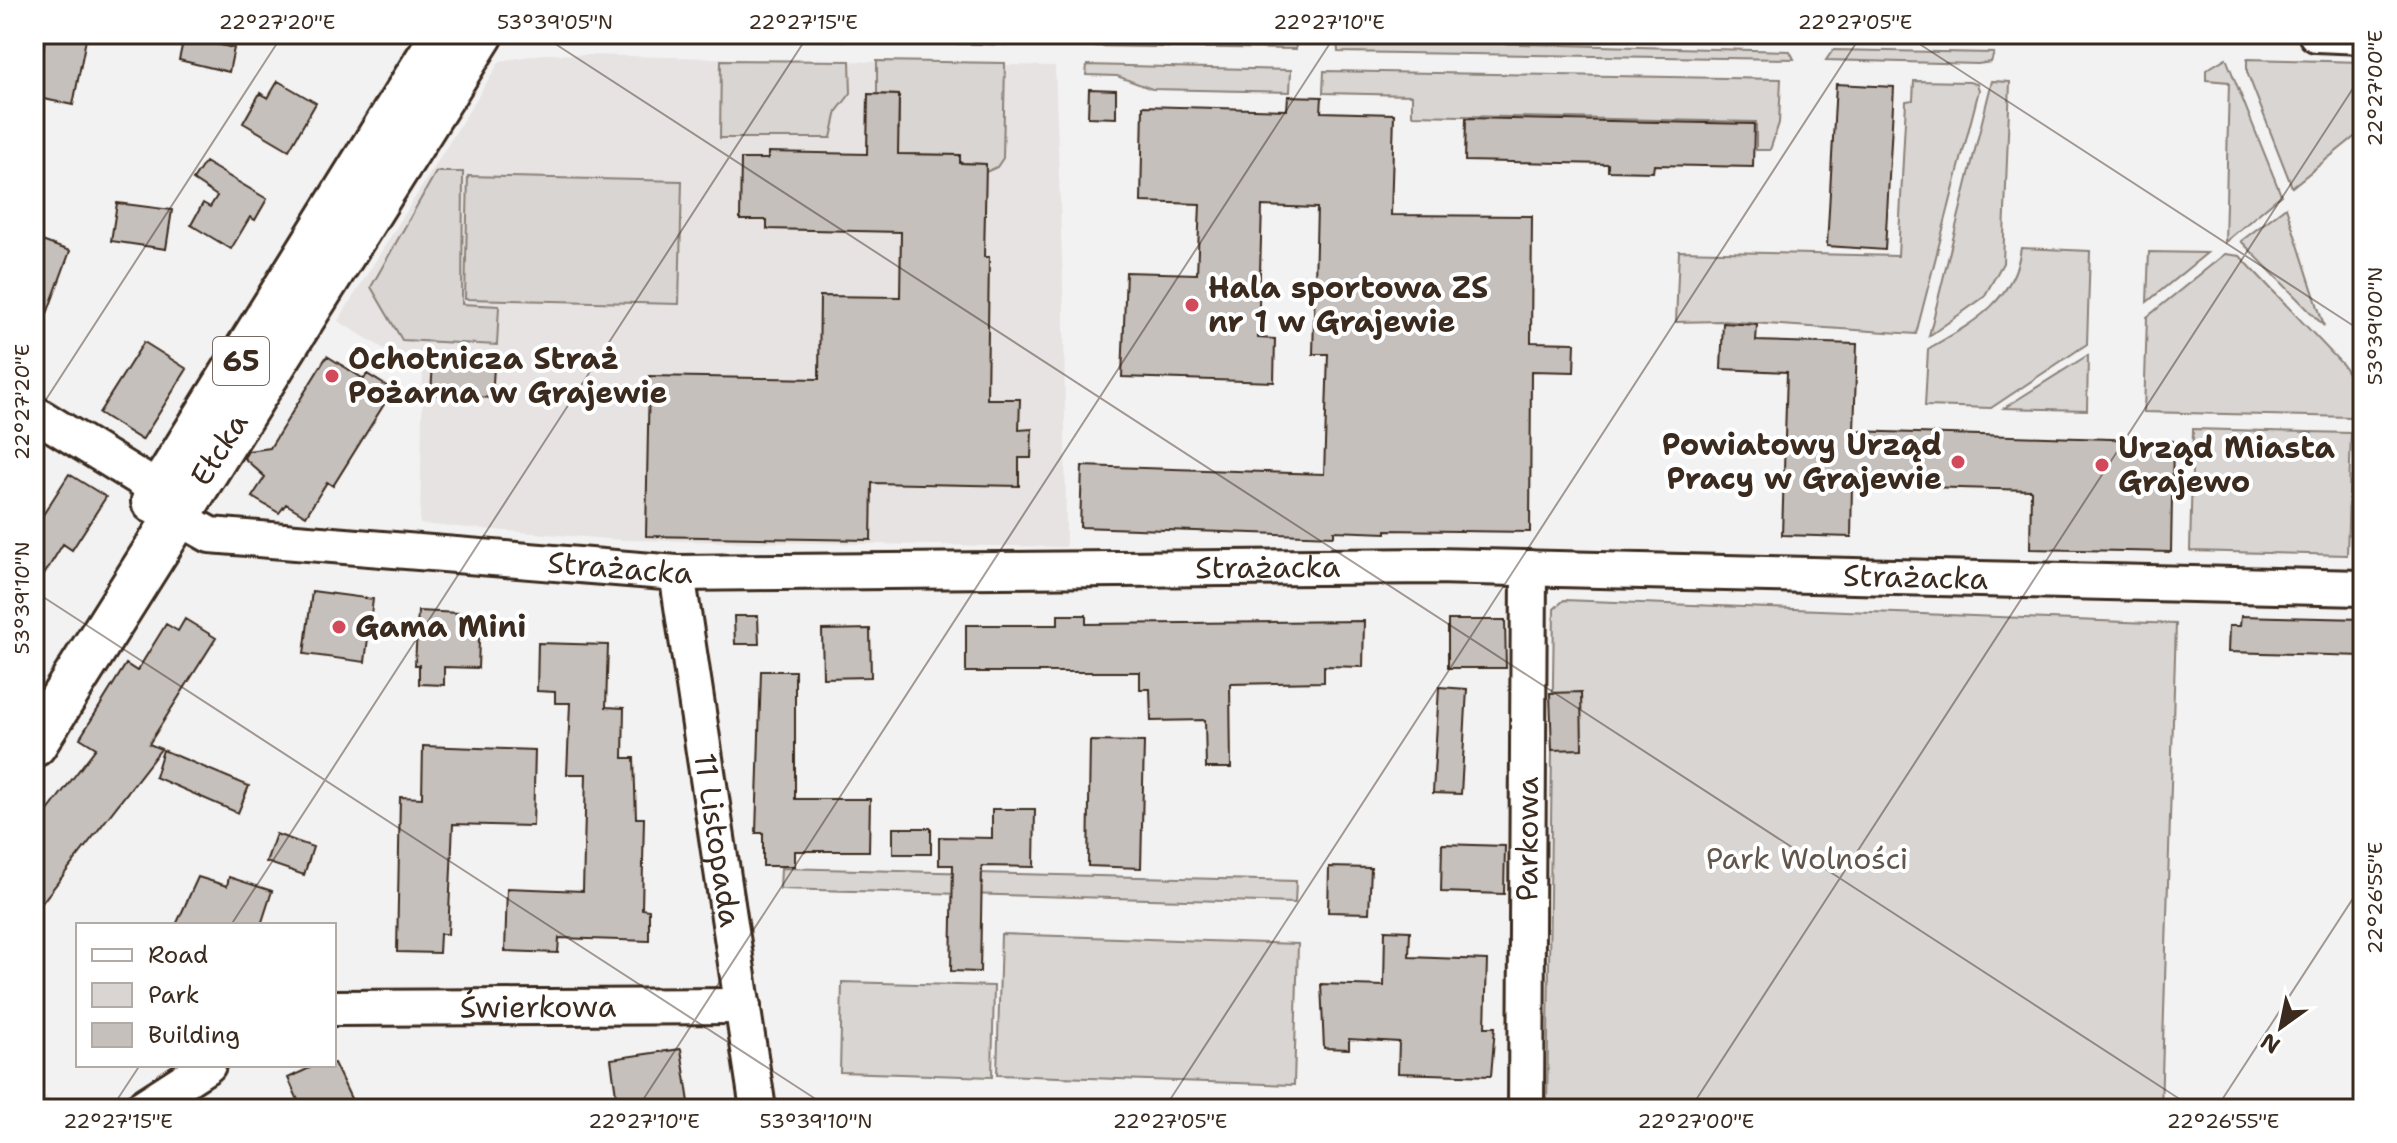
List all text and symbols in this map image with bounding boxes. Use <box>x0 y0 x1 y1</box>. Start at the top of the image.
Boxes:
text: 22°27'20"E <box>219 9 335 35</box>
text: 53°39'05"N <box>497 9 613 35</box>
text: 22°27'15"E <box>748 9 858 35</box>
text: 22°27'10"E <box>1273 9 1385 35</box>
text: 22°27'05"E <box>1798 9 1912 35</box>
text: 22°27'00"E <box>2362 30 2388 146</box>
place label: Hala sportowa ZS nr 1 w Grajewie <box>1208 267 1488 342</box>
text: 53°39'00"N <box>2362 267 2388 385</box>
marker: Hala sportowa ZS nr 1 w Grajewie <box>1183 296 1201 314</box>
road number: 65 <box>213 337 269 385</box>
place label: Ochotnicza Straż Pożarna w Grajewie <box>348 338 668 413</box>
text: 22°27'20"E <box>9 344 35 460</box>
marker: Ochotnicza Straż Pożarna w Grajewie <box>323 367 341 385</box>
street label: Ełcka <box>181 405 258 494</box>
place label: Powiatowy Urząd Pracy w Grajewie <box>1662 424 1942 499</box>
place label: Urząd Miasta Grajewo <box>2118 427 2336 502</box>
marker: Powiatowy Urząd Pracy w Grajewie <box>1949 453 1967 471</box>
marker: Urząd Miasta Grajewo <box>2093 456 2111 474</box>
text: 53°39'10"N <box>9 542 35 654</box>
street label: Strażacka <box>546 542 693 593</box>
street label: Strażacka <box>1195 546 1341 588</box>
street label: Strażacka <box>1842 555 1989 599</box>
place label: Gama Mini <box>355 606 526 647</box>
marker: Gama Mini <box>330 618 348 636</box>
street label: 11 Listopada <box>684 750 751 930</box>
street label: Parkowa <box>1506 776 1548 902</box>
park label: Park Wolności <box>1706 838 1908 879</box>
text: 22°26'55"E <box>2362 842 2388 954</box>
legend <box>76 923 336 1067</box>
text: Road <box>148 939 208 971</box>
text: Park <box>148 979 200 1011</box>
street label: Świerkowa <box>460 986 617 1027</box>
north arrow <box>2241 987 2321 1067</box>
text: Building <box>148 1019 240 1051</box>
text: N <box>2255 1026 2286 1060</box>
text: 22°27'15"E <box>63 1108 173 1134</box>
text: 22°27'10"E <box>588 1108 700 1134</box>
text: 53°39'10"N <box>760 1108 872 1134</box>
text: 22°27'05"E <box>1113 1108 1227 1134</box>
text: 22°27'00"E <box>1638 1108 1754 1134</box>
text: 22°26'55"E <box>2167 1108 2279 1134</box>

